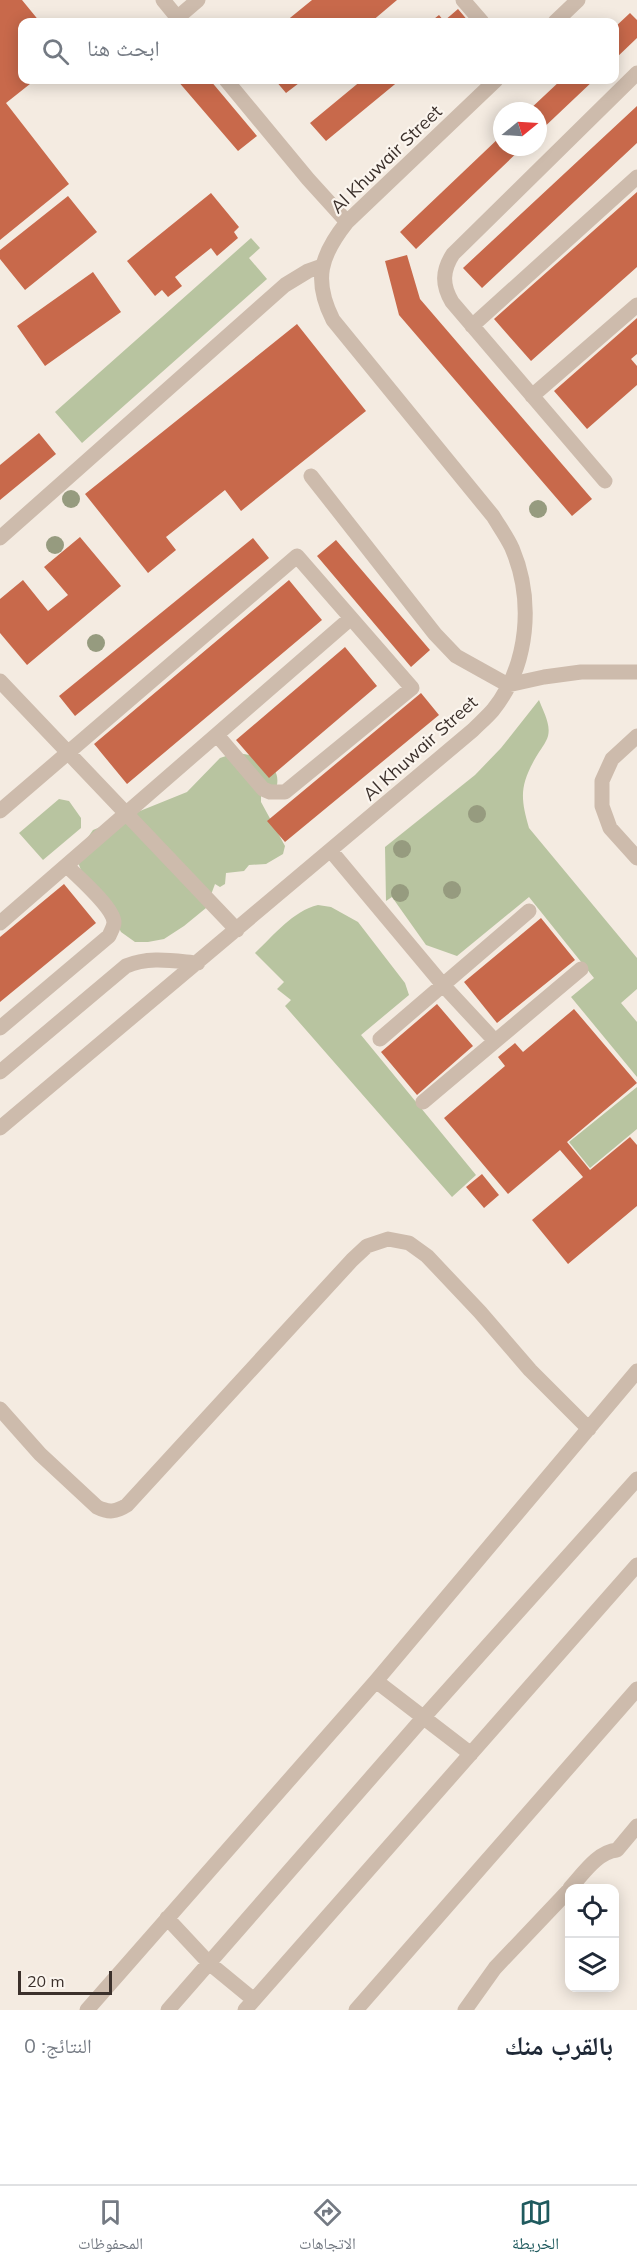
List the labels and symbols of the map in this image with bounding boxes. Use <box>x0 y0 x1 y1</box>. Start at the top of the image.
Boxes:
street label: Al Khuwair Street <box>325 100 447 218</box>
north arrow <box>493 102 547 156</box>
street label: Al Khuwair Street <box>358 691 482 805</box>
scale bar <box>18 1968 112 1996</box>

